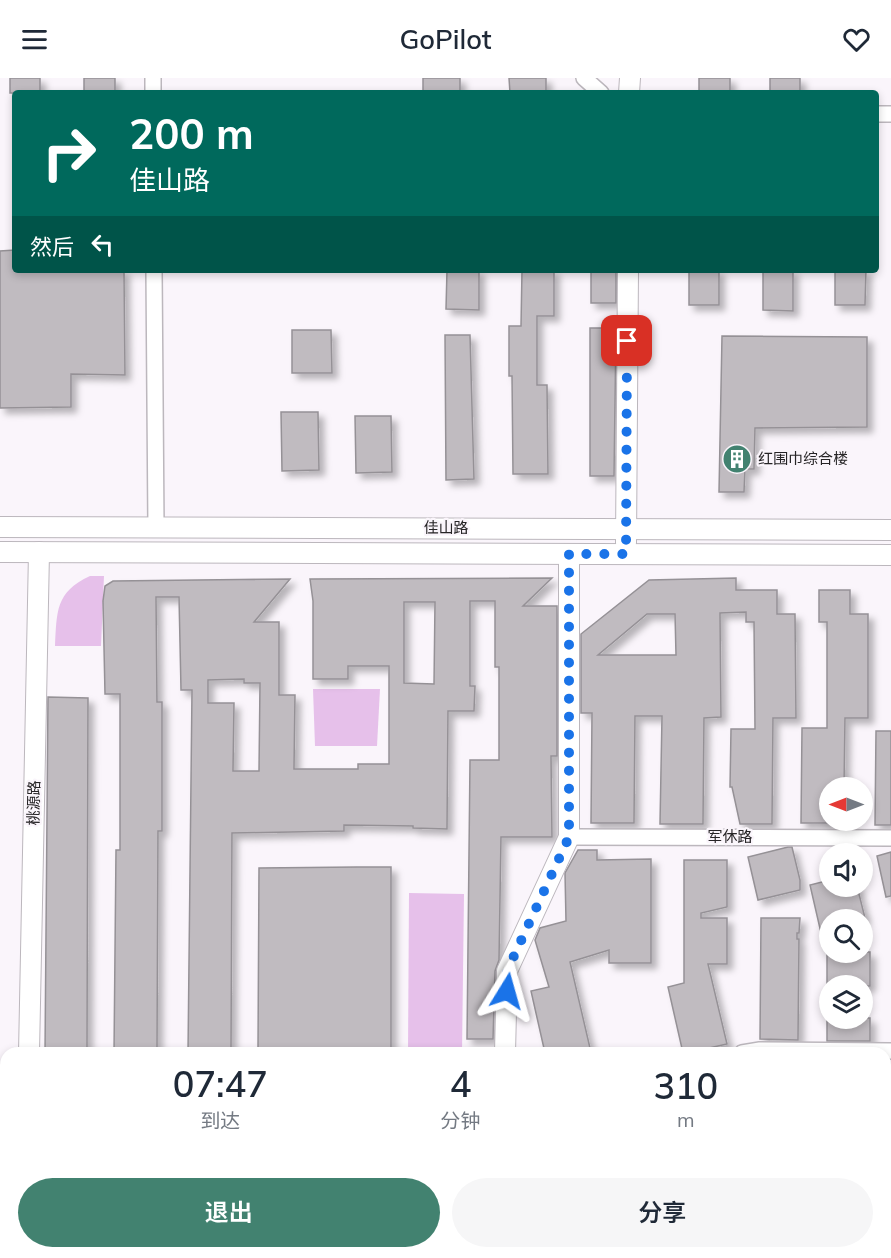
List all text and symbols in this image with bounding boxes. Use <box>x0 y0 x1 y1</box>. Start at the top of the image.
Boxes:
text: GoPilot <box>399 22 492 56</box>
icon: menu <box>18 23 51 56</box>
icon: heart <box>840 23 873 56</box>
text: 200 m <box>129 107 254 160</box>
icon: right <box>30 114 108 192</box>
text: 佳山路 <box>129 163 210 197</box>
icon: left <box>86 228 119 261</box>
text: 然后 <box>30 233 74 261</box>
pin <box>601 315 652 366</box>
icon: arrive <box>610 324 643 357</box>
building icon: 红围巾综合楼 <box>721 443 753 475</box>
place label: 红围巾综合楼 <box>758 449 848 468</box>
street label: 佳山路 <box>423 518 469 537</box>
north arrow <box>819 777 873 831</box>
map controls <box>819 777 873 1029</box>
street label: 桃源路 <box>24 780 43 826</box>
street label: 军休路 <box>707 827 753 846</box>
button: sound <box>819 843 873 897</box>
button: search <box>819 909 873 963</box>
position arrow <box>475 959 539 1023</box>
button: layers <box>819 975 873 1029</box>
text: 07:47 <box>173 1061 268 1106</box>
text: 4 <box>450 1061 471 1106</box>
text: 310 <box>653 1063 718 1108</box>
text: m <box>677 1107 695 1132</box>
text: 到达 <box>200 1108 240 1133</box>
text: 分钟 <box>441 1108 481 1133</box>
button: 退出 <box>18 1178 440 1247</box>
button: 分享 <box>452 1178 873 1247</box>

